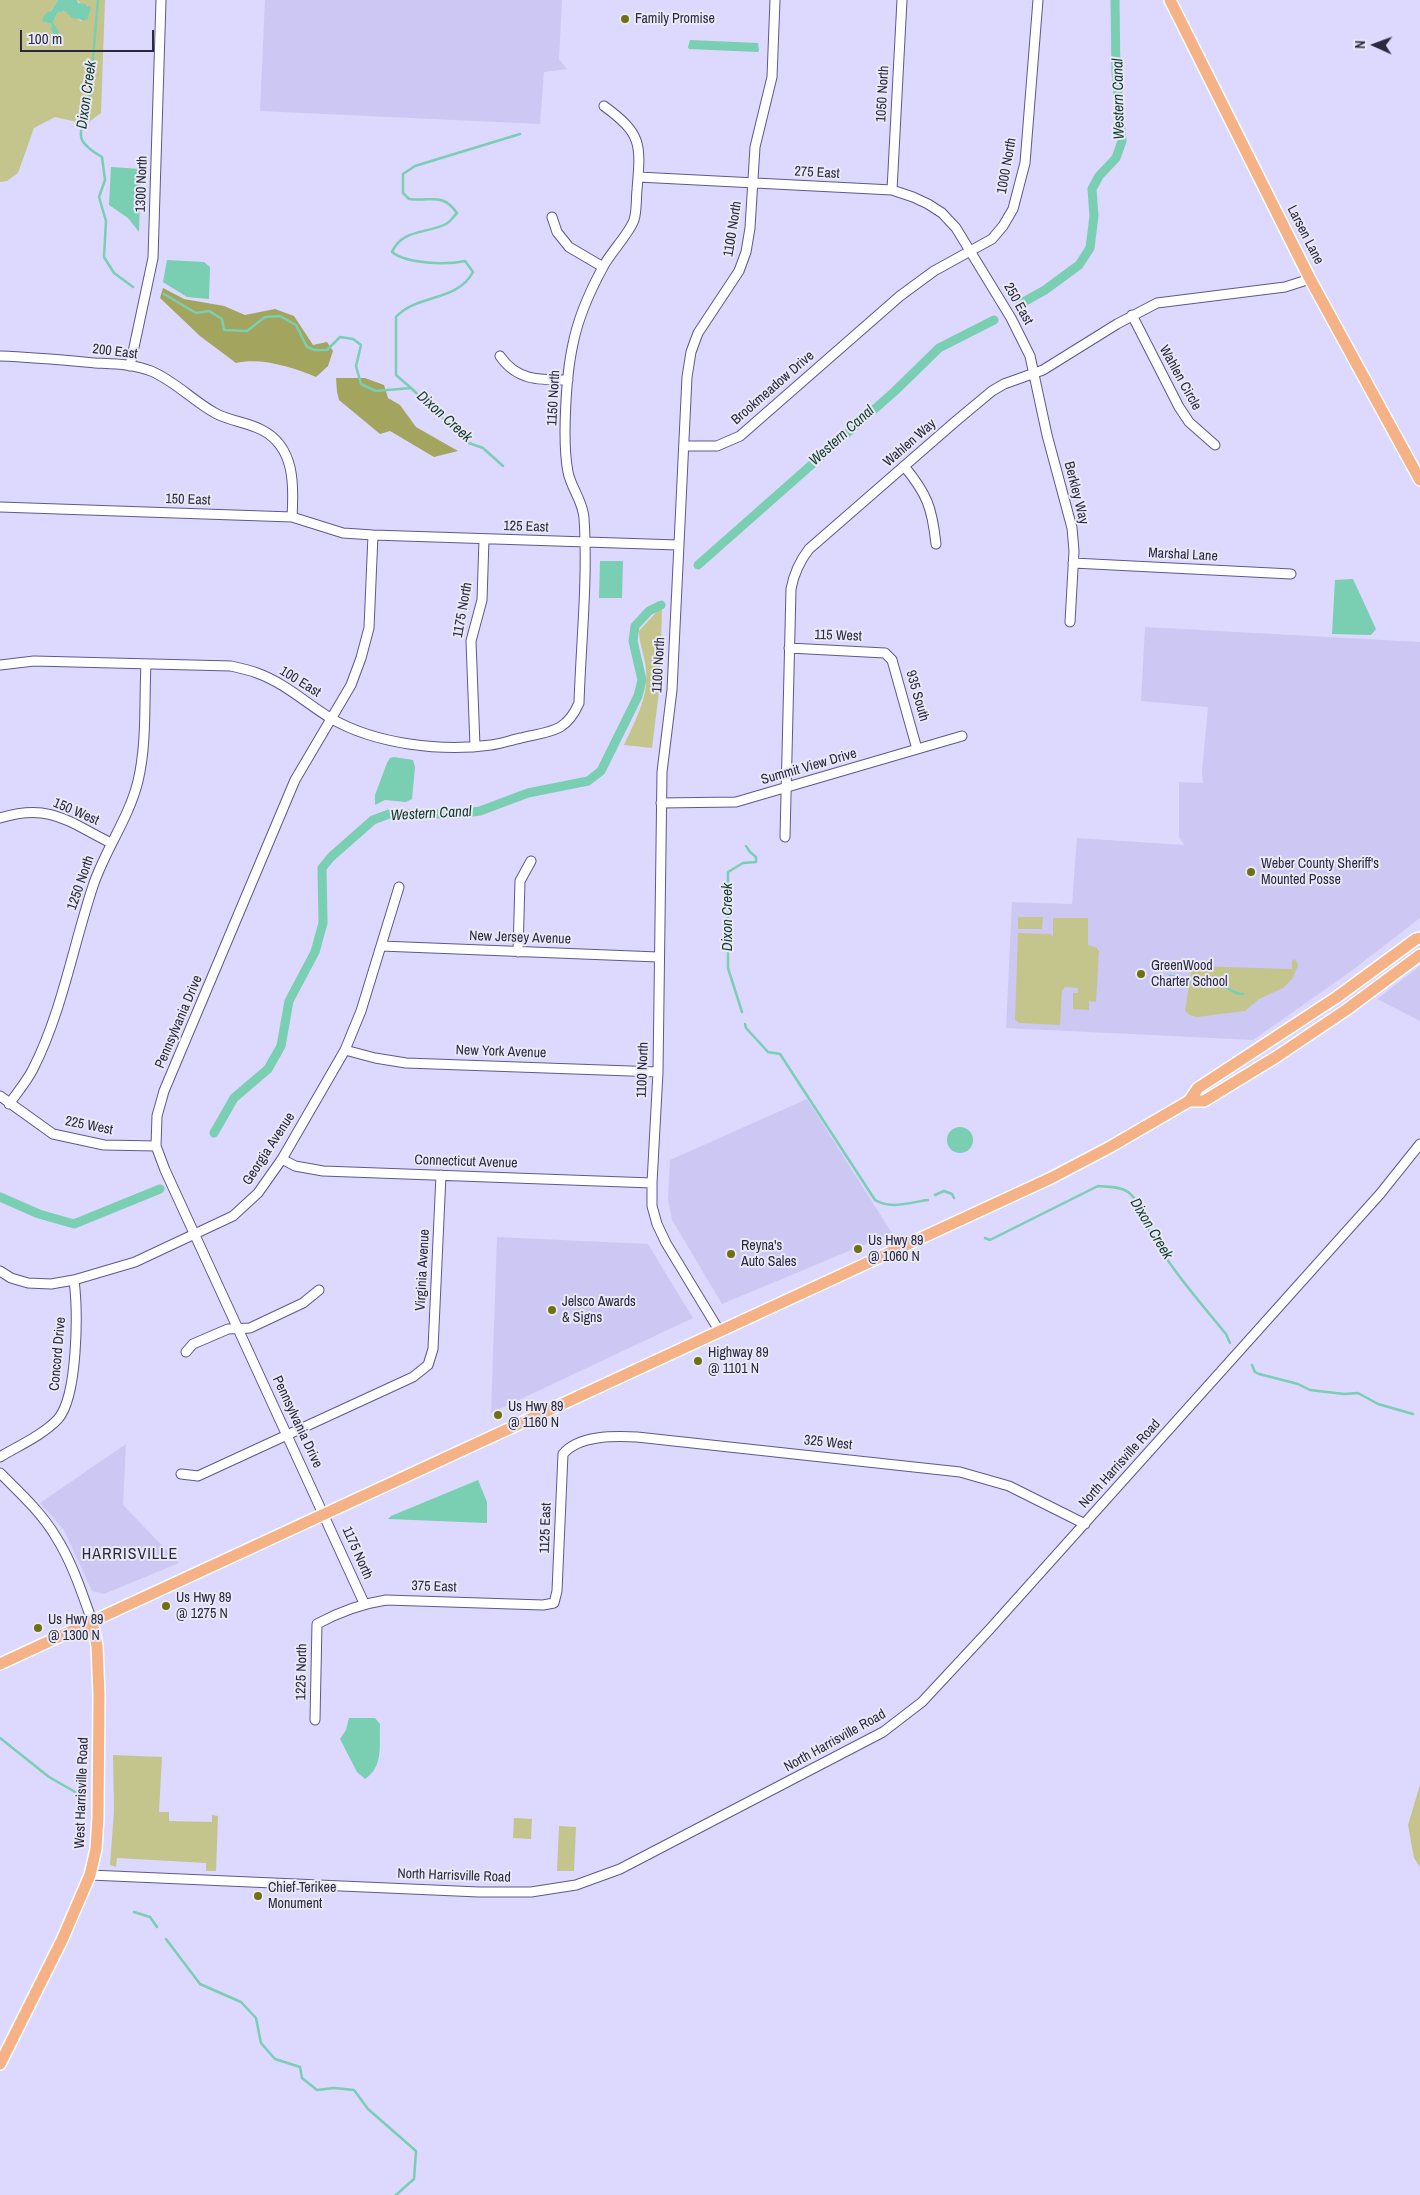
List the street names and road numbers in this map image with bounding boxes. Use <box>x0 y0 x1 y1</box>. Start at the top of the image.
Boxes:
street label: 1050 North <box>873 65 893 123</box>
street label: 1000 North <box>994 137 1020 195</box>
street label: 1300 North <box>133 155 151 213</box>
street label: 275 East <box>794 163 840 183</box>
street label: 1100 North <box>720 200 746 258</box>
street label: Larsen Lane <box>1283 203 1327 267</box>
street label: 250 East <box>1000 280 1036 328</box>
street label: 200 East <box>91 341 139 363</box>
street label: Wahlen Circle <box>1155 343 1205 413</box>
street label: Brookmeadow Drive <box>728 348 818 428</box>
street label: 1150 North <box>544 370 564 426</box>
street label: Wahlen Way <box>880 416 940 470</box>
street label: Berkley Way <box>1060 460 1092 526</box>
street label: 150 East <box>165 491 211 509</box>
street label: 125 East <box>503 518 549 536</box>
street label: Marshal Lane <box>1148 545 1218 565</box>
street label: 1175 North <box>450 581 476 639</box>
street label: 115 West <box>814 627 862 645</box>
street label: 1100 North <box>649 637 669 693</box>
street label: 100 East <box>276 663 324 701</box>
street label: 935 South <box>902 669 932 723</box>
street label: Summit View Drive <box>759 745 859 789</box>
street label: 150 West <box>50 795 102 829</box>
street label: 1250 North <box>64 853 98 913</box>
street label: New Jersey Avenue <box>469 928 571 948</box>
street label: Pennsylvania Drive <box>152 973 206 1071</box>
street label: New York Avenue <box>455 1042 547 1062</box>
street label: 1100 North <box>634 1042 652 1098</box>
street label: Georgia Avenue <box>239 1109 299 1189</box>
street label: 225 West <box>64 1113 114 1139</box>
street label: Connecticut Avenue <box>414 1152 518 1172</box>
street label: Virginia Avenue <box>412 1229 434 1311</box>
street label: Concord Drive <box>46 1316 70 1392</box>
street label: Pennsylvania Drive <box>268 1373 326 1471</box>
street label: North Harrisville Road <box>1076 1416 1164 1512</box>
street label: 325 West <box>803 1432 853 1454</box>
street label: 1125 East <box>537 1502 555 1554</box>
street label: 1175 North <box>338 1524 376 1582</box>
street label: 375 East <box>411 1578 457 1596</box>
street label: 1225 North <box>293 1643 311 1701</box>
street label: North Harrisville Road <box>781 1706 889 1776</box>
street label: West Harrisville Road <box>72 1737 92 1849</box>
street label: North Harrisville Road <box>397 1866 511 1886</box>

